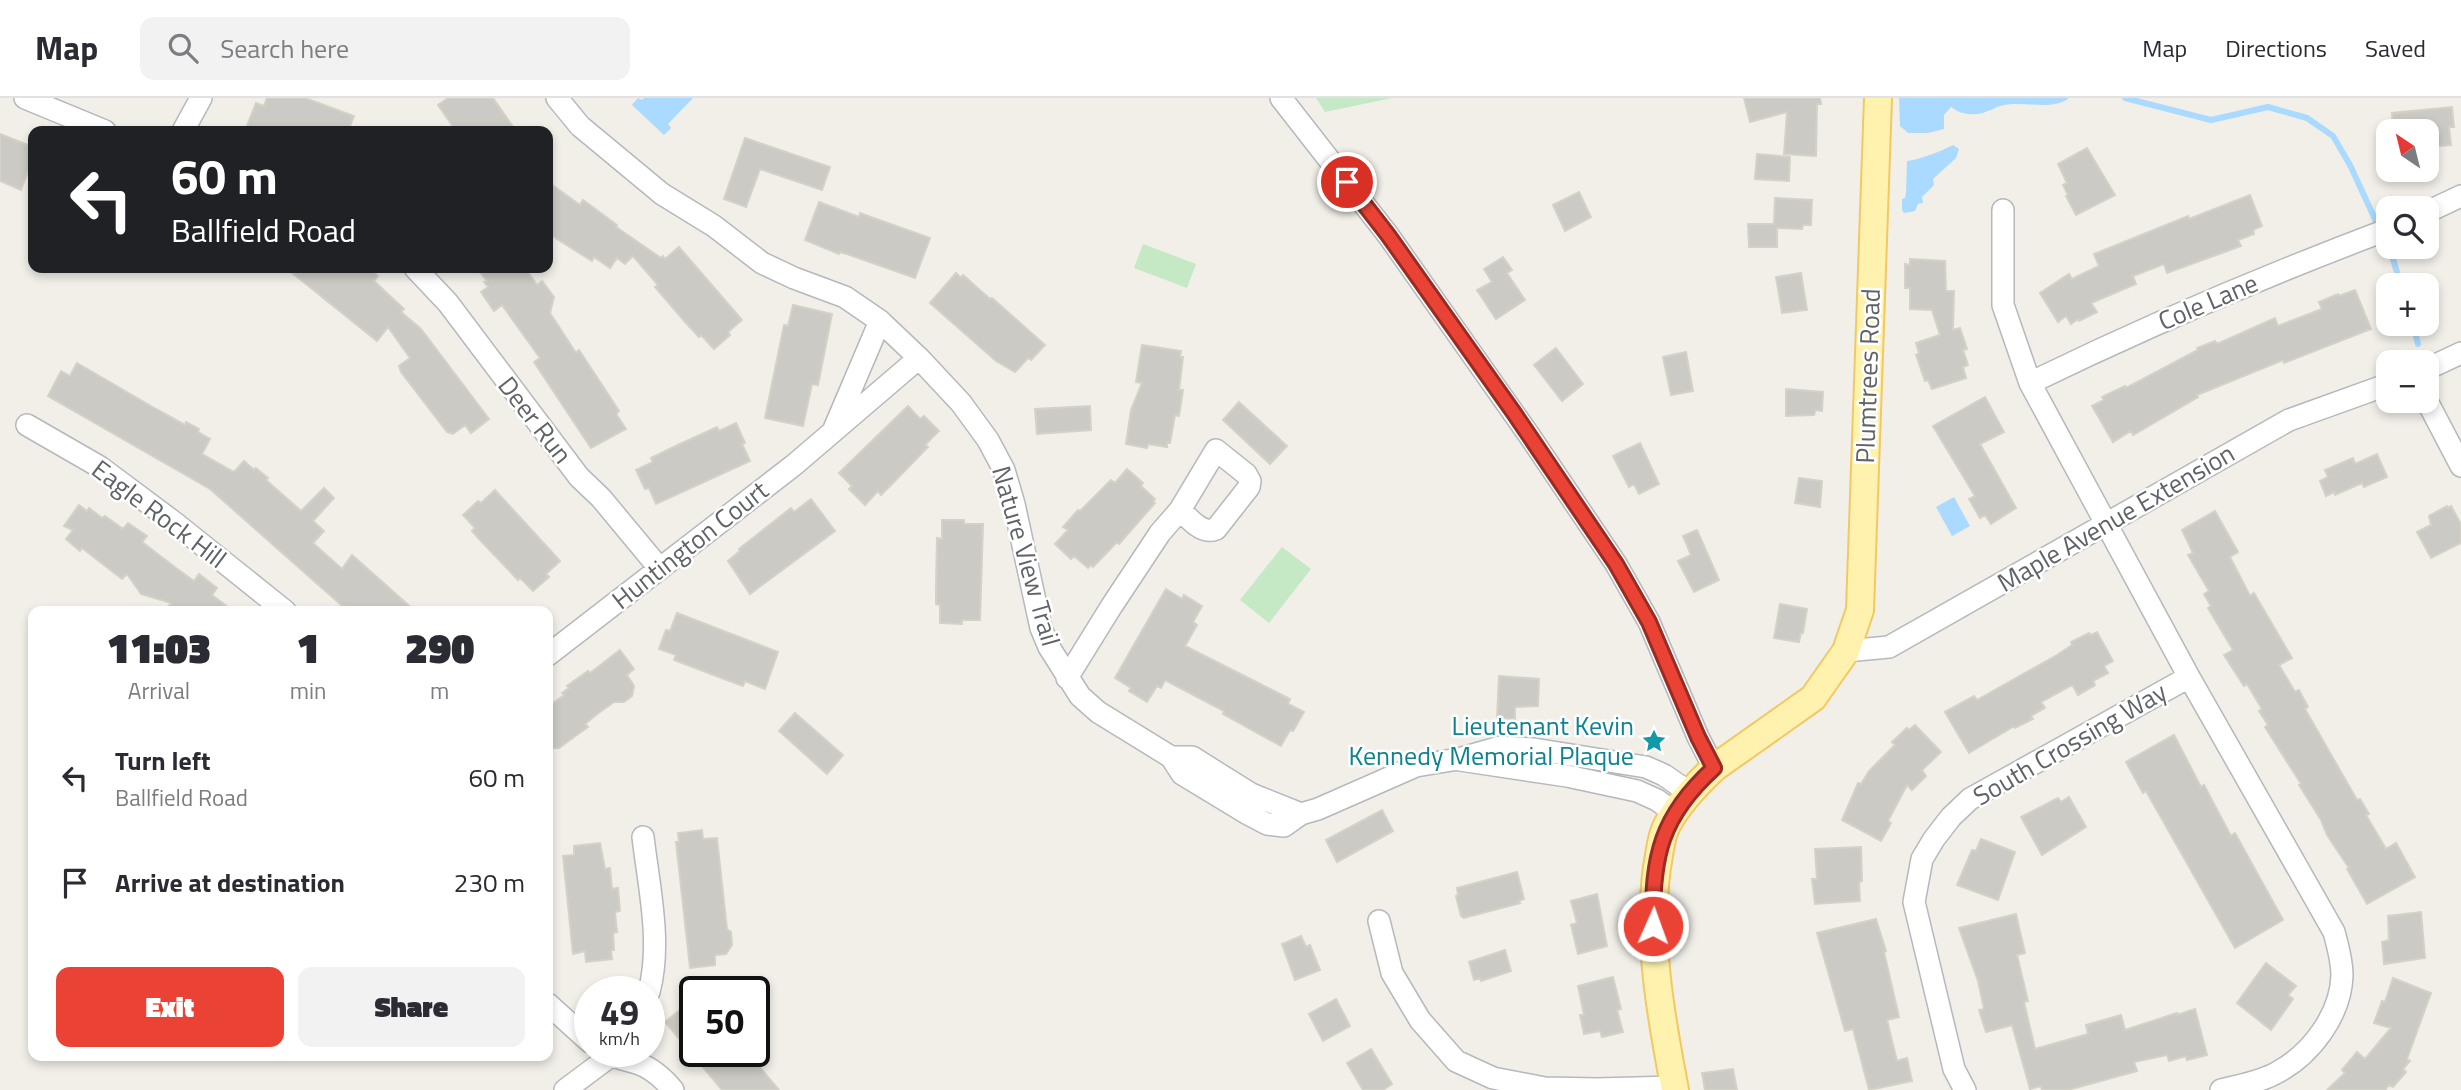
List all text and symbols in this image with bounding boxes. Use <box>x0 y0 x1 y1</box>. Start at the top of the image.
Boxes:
search box <box>140 17 630 80</box>
text: Map <box>35 23 98 73</box>
icon: search <box>164 29 202 67</box>
text: Search here <box>220 29 349 68</box>
text: Map <box>2142 30 2187 66</box>
text: Directions <box>2225 30 2327 66</box>
text: Saved <box>2365 30 2426 66</box>
north arrow <box>2376 119 2440 182</box>
map controls <box>2376 119 2439 413</box>
text: 60 m <box>171 138 278 213</box>
pin <box>1317 152 1377 212</box>
icon: left <box>56 154 147 245</box>
icon: arrive <box>1328 163 1366 201</box>
button: search <box>2376 196 2439 259</box>
text: Ballfield Road <box>171 206 356 254</box>
street label: Cole Lane <box>2152 263 2264 340</box>
button: + <box>2376 273 2439 336</box>
street label: Plumtrees Road <box>1845 288 1890 464</box>
button: − <box>2376 350 2439 413</box>
street label: Deer Run <box>489 368 582 472</box>
street label: Maple Avenue Extension <box>1990 434 2242 602</box>
street label: Eagle Rock Hill <box>84 450 235 577</box>
street label: Nature View Trail <box>982 461 1071 650</box>
street label: Huntington Court <box>603 471 776 618</box>
text: 11:03 <box>107 615 211 679</box>
text: 1 <box>297 615 320 679</box>
text: 290 <box>405 615 474 679</box>
street label: South Crossing Way <box>1966 672 2174 815</box>
text: Arrival <box>128 673 190 708</box>
text: min <box>290 673 326 708</box>
text: m <box>430 673 449 708</box>
place label: Lieutenant Kevin Kennedy Memorial Plaque <box>1349 706 1634 775</box>
place icon: Lieutenant Kevin Kennedy Memorial Plaque <box>1640 727 1668 755</box>
text: Turn left <box>115 741 210 780</box>
text: 60 m <box>468 758 525 797</box>
icon: left <box>56 759 94 797</box>
text: Ballfield Road <box>115 780 248 815</box>
text: Arrive at destination <box>115 863 345 902</box>
text: 230 m <box>454 863 525 902</box>
icon: arrive <box>56 864 94 902</box>
position arrow <box>1616 889 1690 963</box>
button: Exit <box>56 967 284 1047</box>
button: Share <box>298 967 525 1047</box>
speed limit sign: 50 <box>679 976 770 1067</box>
text: 49 <box>600 985 639 1039</box>
text: km/h <box>599 1025 640 1052</box>

